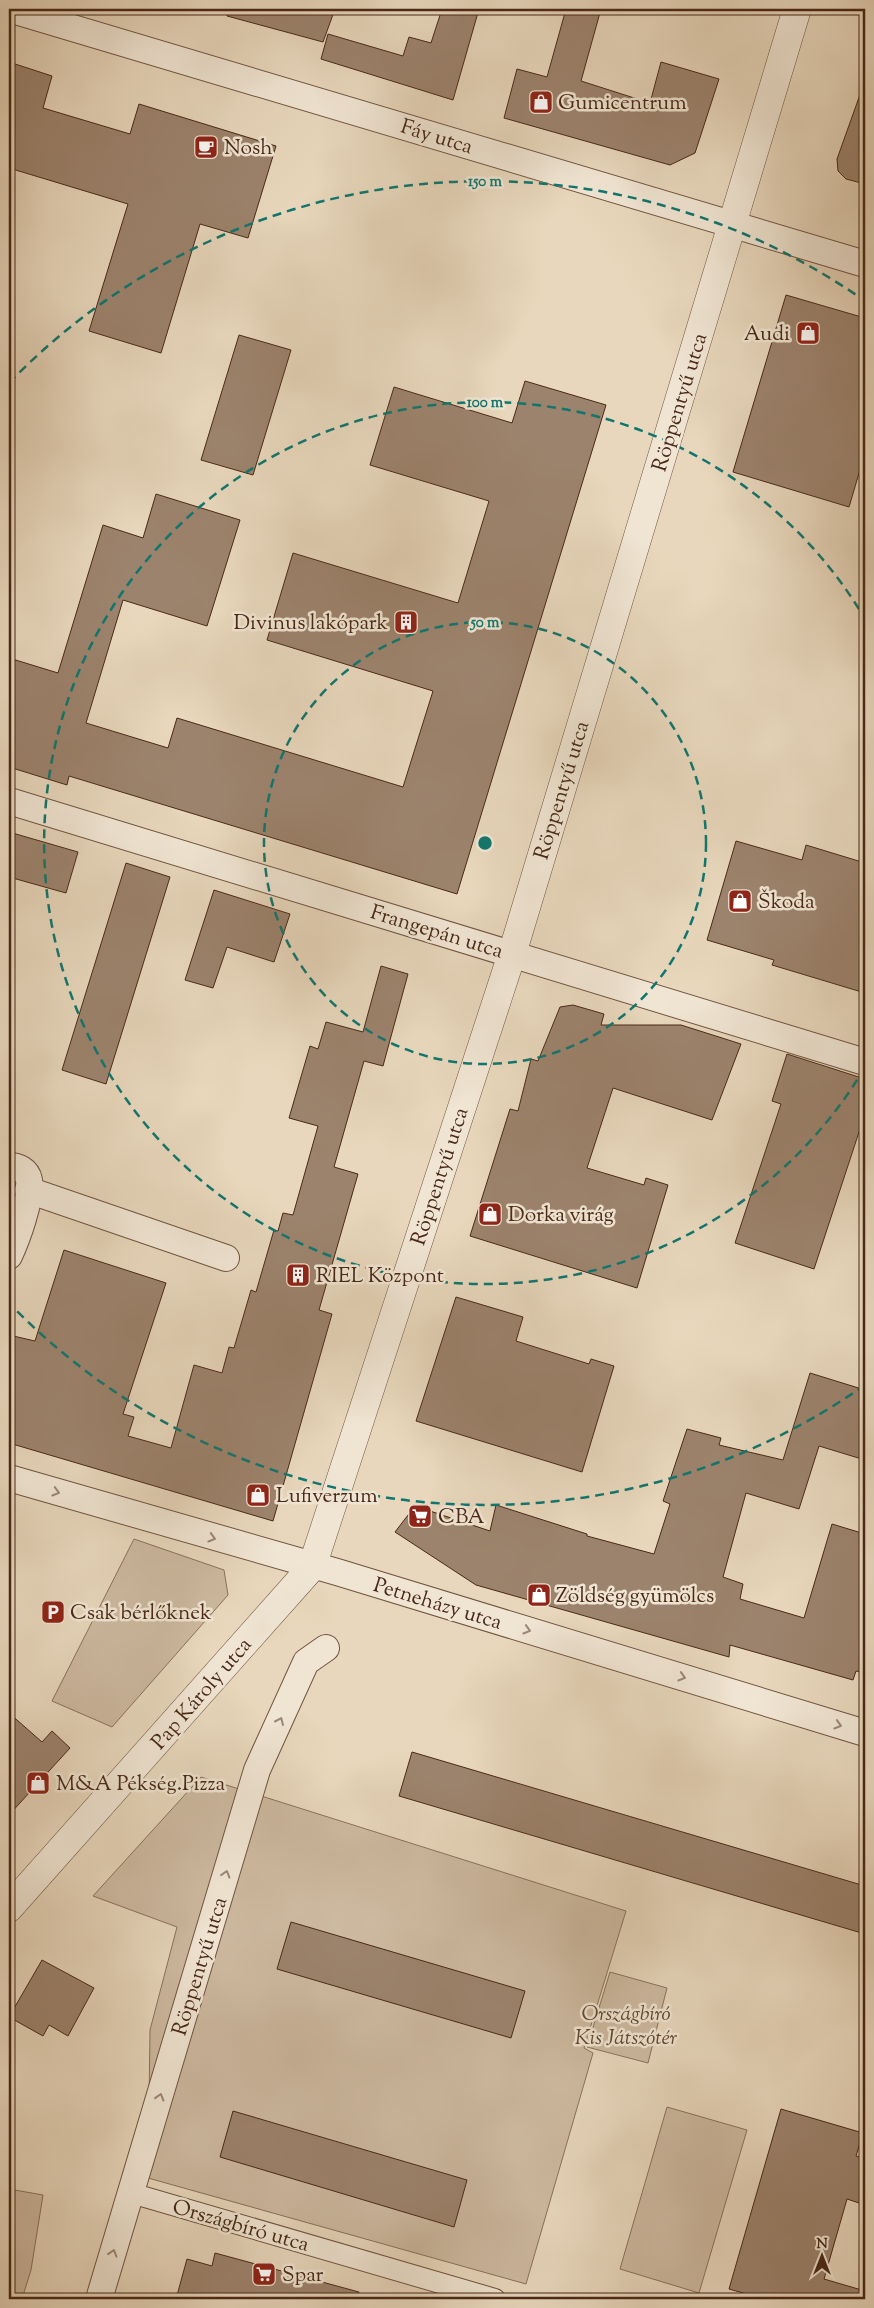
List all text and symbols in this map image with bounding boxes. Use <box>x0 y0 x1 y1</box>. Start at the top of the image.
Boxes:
shop icon: Gumicentrum <box>528 89 554 115</box>
place label: Gumicentrum <box>558 89 687 119</box>
street label: Fáy utca <box>397 113 477 163</box>
cafe icon: Nosh <box>193 134 219 160</box>
place label: Nosh <box>224 134 273 164</box>
text: 150 m <box>468 172 502 193</box>
place label: Audi <box>744 320 790 350</box>
shop icon: Audi <box>795 320 821 346</box>
street label: Röppentyű utca <box>646 329 716 476</box>
text: 100 m <box>467 393 504 414</box>
place label: Divinus lakópark <box>233 609 389 639</box>
building icon: Divinus lakópark <box>393 609 419 635</box>
text: 50 m <box>470 613 500 634</box>
street label: Röppentyű utca <box>528 717 598 864</box>
centre of rings <box>476 834 494 852</box>
shop icon: Škoda <box>727 888 753 914</box>
place label: Škoda <box>758 888 815 918</box>
street label: Frangepán utca <box>366 898 507 967</box>
street label: Röppentyű utca <box>404 1103 477 1249</box>
shop icon: Dorka virág <box>477 1201 503 1227</box>
place label: Dorka virág <box>508 1201 614 1231</box>
building icon: RIEL Központ <box>285 1262 311 1288</box>
place label: RIEL Központ <box>316 1262 444 1292</box>
shop icon: Lufiverzum <box>245 1482 271 1508</box>
place label: Lufiverzum <box>276 1482 378 1512</box>
one-way arrow <box>51 1487 59 1497</box>
supermarket icon: CBA <box>407 1503 433 1529</box>
place label: CBA <box>438 1503 485 1533</box>
one-way arrow <box>207 1532 215 1542</box>
street label: Petneházy utca <box>369 1571 506 1639</box>
shop icon: Zöldség gyümölcs <box>526 1582 552 1608</box>
place label: Zöldség gyümölcs <box>556 1582 714 1612</box>
parking icon: Csak bérlőknek <box>40 1599 66 1625</box>
place label: Csak bérlőknek <box>70 1599 212 1629</box>
one-way arrow <box>522 1624 531 1634</box>
street label: Pap Károly utca <box>145 1631 260 1757</box>
one-way arrow <box>678 1671 686 1681</box>
one-way arrow <box>273 1717 284 1726</box>
one-way arrow <box>833 1719 841 1729</box>
shop icon: M&A Pékség.Pizza <box>25 1770 51 1796</box>
place label: M&A Pékség.Pizza <box>56 1770 225 1800</box>
one-way arrow <box>221 1870 231 1879</box>
street label: Röppentyű utca <box>166 1893 236 2040</box>
park label: Országbíró Kis Játszótér <box>575 2000 678 2054</box>
one-way arrow <box>155 2093 165 2102</box>
street label: Országbíró utca <box>169 2193 313 2261</box>
north arrow <box>796 2230 846 2280</box>
text: N <box>816 2235 828 2255</box>
one-way arrow <box>108 2249 118 2257</box>
supermarket icon: Spar <box>251 2261 277 2287</box>
place label: Spar <box>282 2261 324 2291</box>

